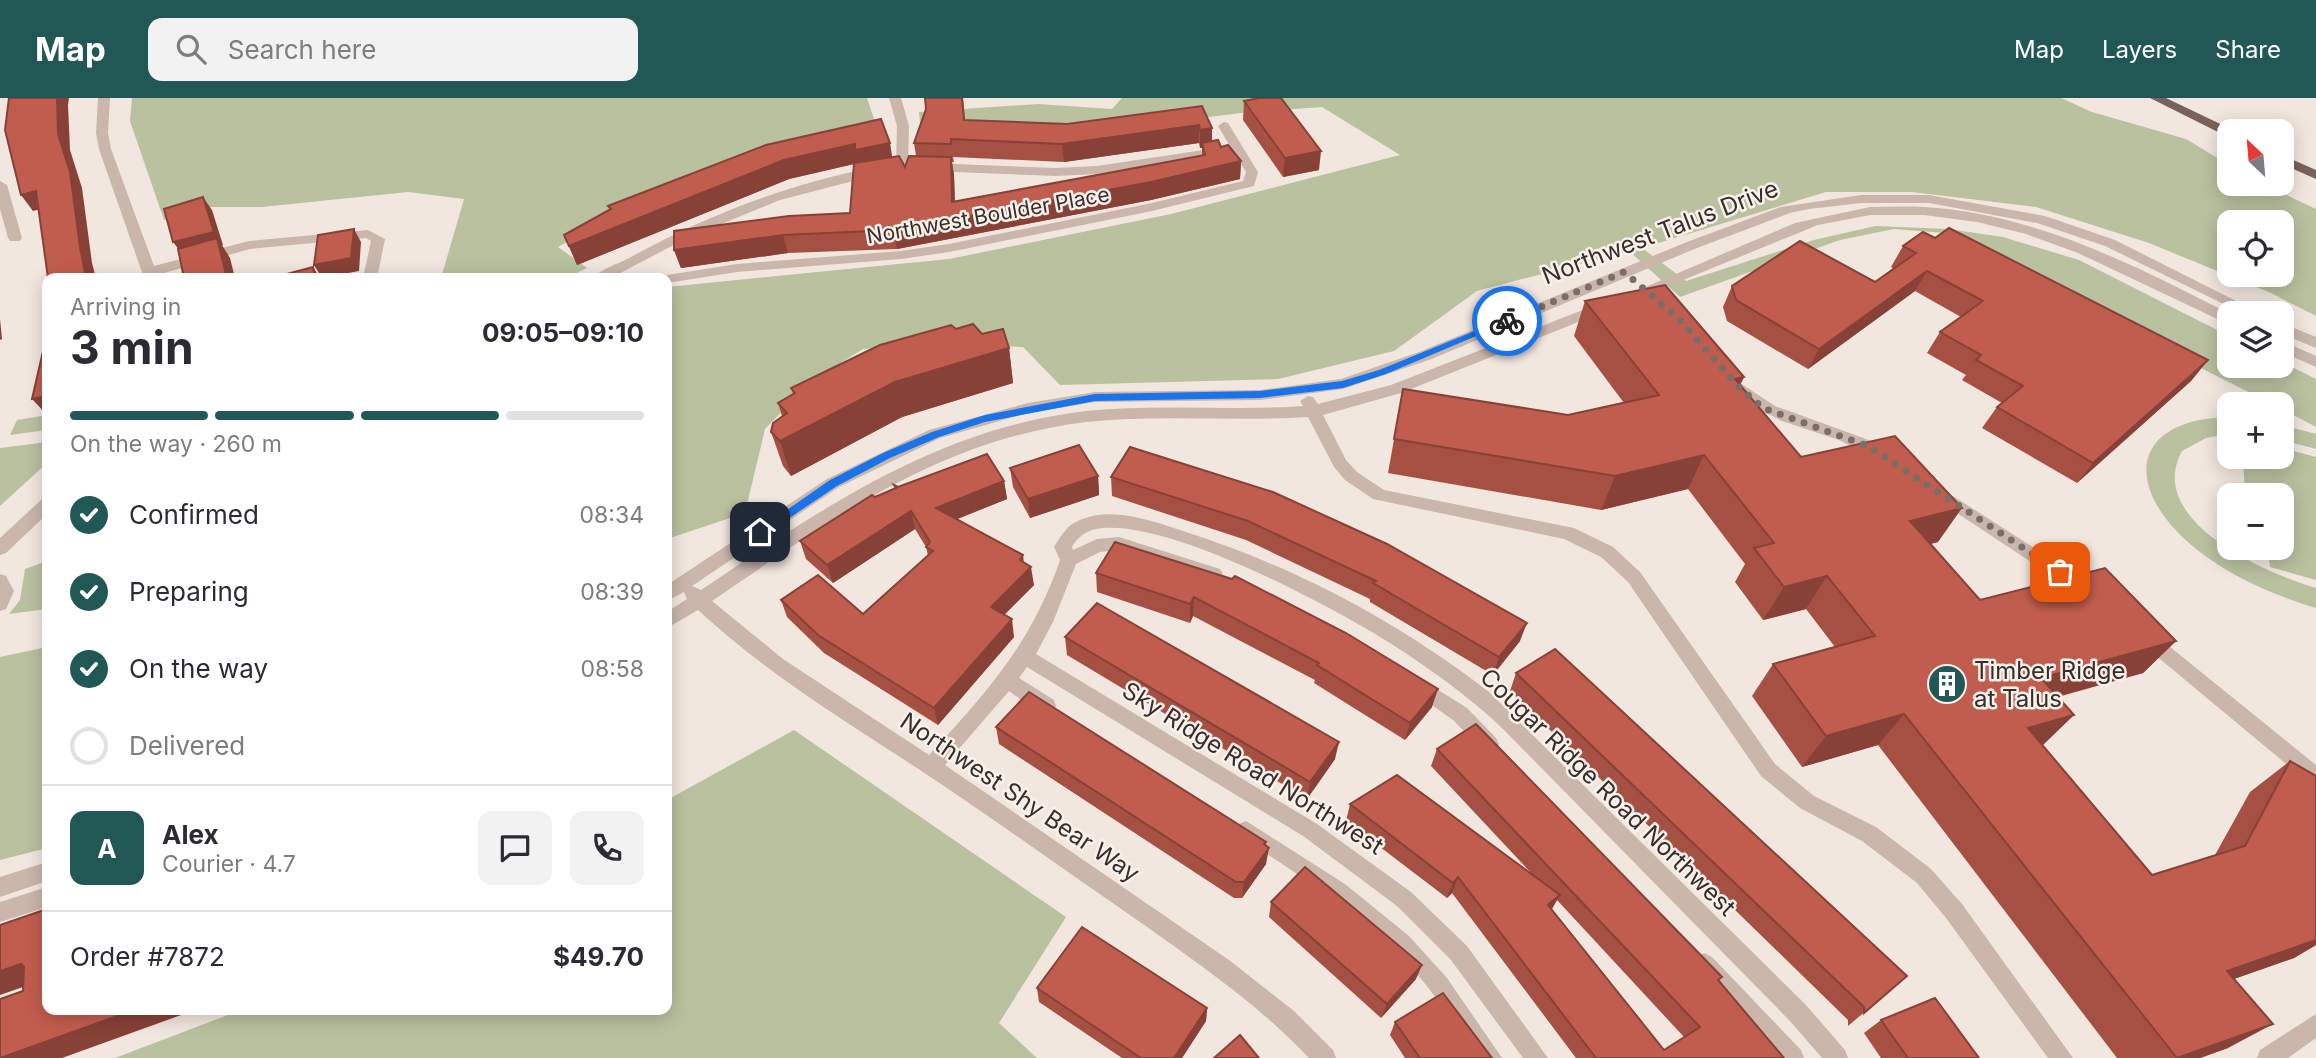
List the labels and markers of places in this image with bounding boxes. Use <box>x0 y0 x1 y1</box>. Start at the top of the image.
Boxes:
pin <box>730 502 790 562</box>
pin <box>2030 542 2090 602</box>
place label: Timber Ridge at Talus <box>1974 656 2125 713</box>
building icon: Timber Ridge at Talus <box>1926 663 1968 705</box>

